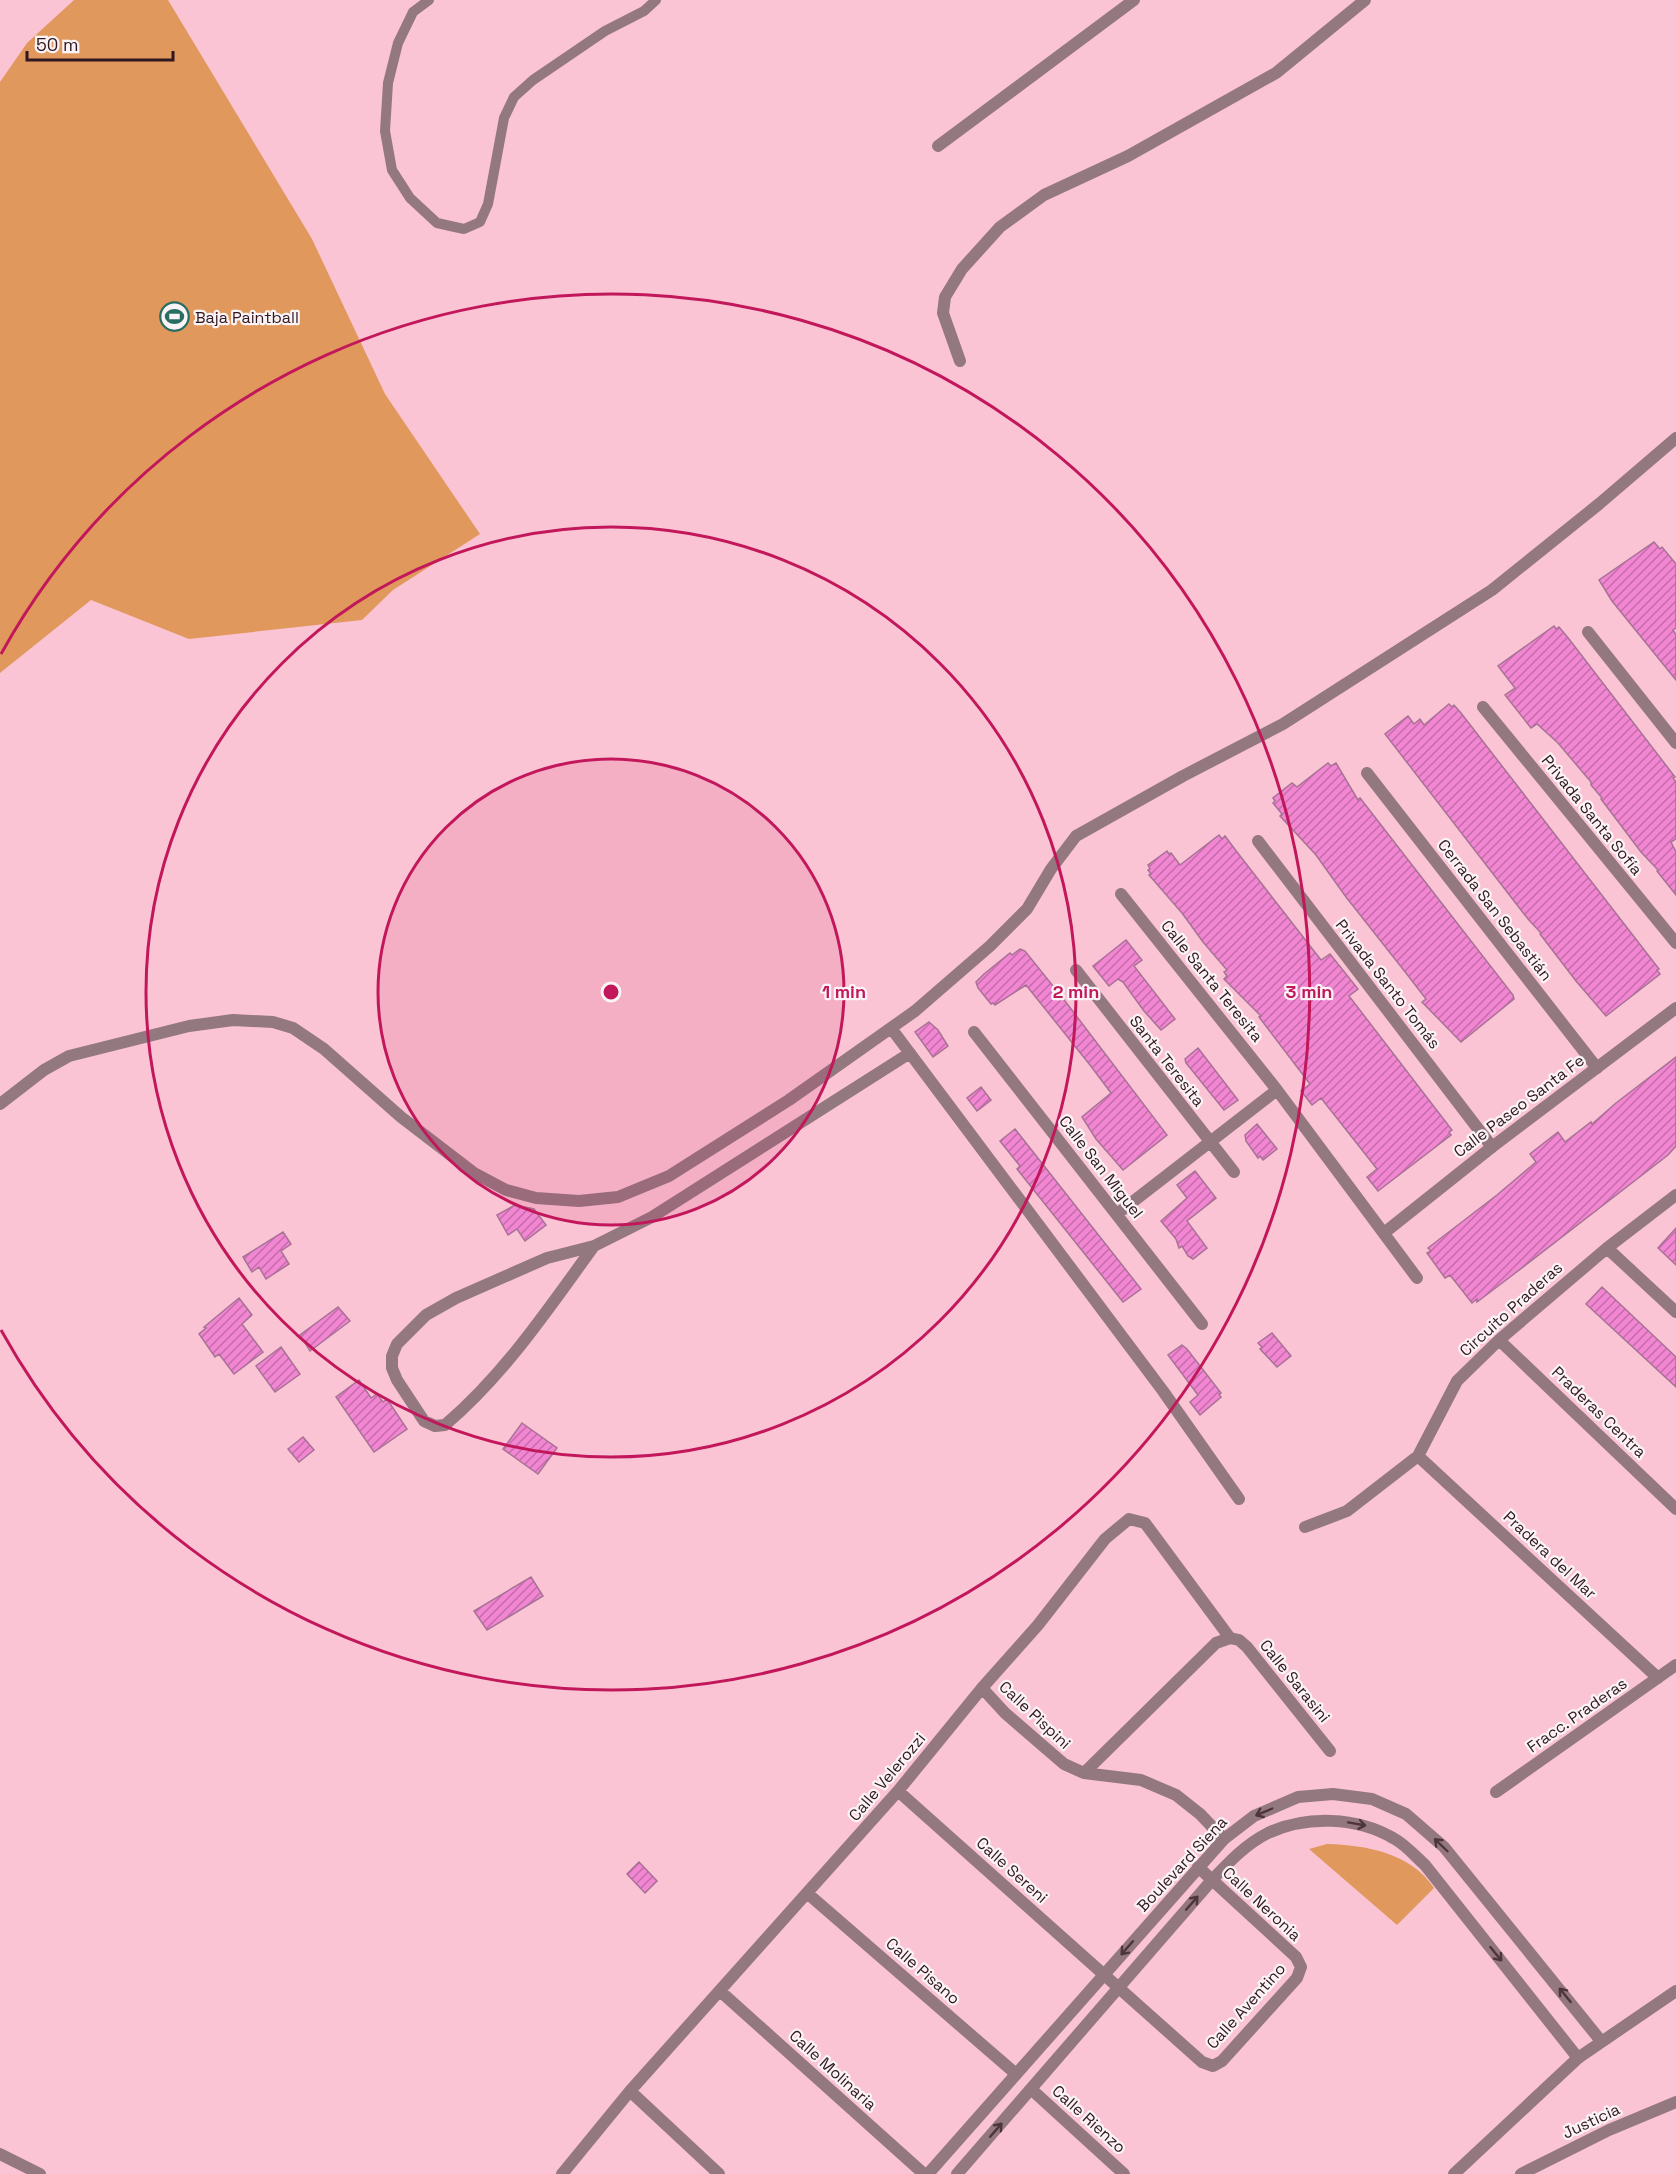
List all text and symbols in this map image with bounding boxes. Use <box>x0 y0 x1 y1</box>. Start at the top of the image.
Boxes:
scale bar <box>27 24 172 62</box>
text: 50 m <box>36 33 78 56</box>
sports icon: Baja Paintball <box>158 301 190 333</box>
place label: Baja Paintball <box>195 307 299 328</box>
street label: Privada Santa Sofía <box>1537 750 1647 880</box>
street label: Cerrada San Sebastián <box>1433 835 1557 985</box>
street label: Privada Santo Tomás <box>1331 915 1445 1053</box>
street label: Calle Santa Teresita <box>1156 916 1268 1046</box>
text: 1 min <box>822 980 866 1003</box>
text: 2 min <box>1053 980 1099 1003</box>
text: 3 min <box>1286 980 1332 1003</box>
centre of rings <box>601 982 621 1002</box>
street label: Santa Teresita <box>1125 1011 1209 1111</box>
street label: Calle Paseo Santa Fe <box>1449 1050 1589 1162</box>
street label: Calle San Miguel <box>1054 1111 1148 1223</box>
street label: Circuito Praderas <box>1455 1257 1567 1361</box>
street label: Praderas Centra <box>1547 1362 1651 1462</box>
street label: Pradera del Mar <box>1499 1506 1601 1604</box>
street label: Calle Sarasini <box>1255 1635 1335 1727</box>
street label: Fracc. Praderas <box>1523 1673 1631 1757</box>
street label: Calle Pispini <box>995 1676 1075 1754</box>
street label: Calle Velerozzi <box>844 1729 930 1825</box>
one-way arrow <box>1255 1807 1274 1818</box>
street label: Boulevard Siena <box>1132 1812 1232 1916</box>
one-way arrow <box>1346 1819 1366 1830</box>
street label: Calle Sereni <box>972 1832 1052 1908</box>
one-way arrow <box>1433 1838 1448 1852</box>
street label: Calle Neronia <box>1218 1862 1306 1946</box>
one-way arrow <box>1185 1896 1199 1911</box>
street label: Calle Pisano <box>882 1933 964 2009</box>
one-way arrow <box>1120 1940 1134 1955</box>
one-way arrow <box>1490 1946 1503 1962</box>
street label: Calle Aventino <box>1202 1959 1290 2053</box>
one-way arrow <box>1558 1987 1571 2003</box>
street label: Calle Molinaria <box>785 2025 881 2115</box>
street label: Calle Rienzo <box>1048 2080 1130 2158</box>
street label: Justicia <box>1559 2099 1623 2143</box>
one-way arrow <box>989 2122 1002 2138</box>

